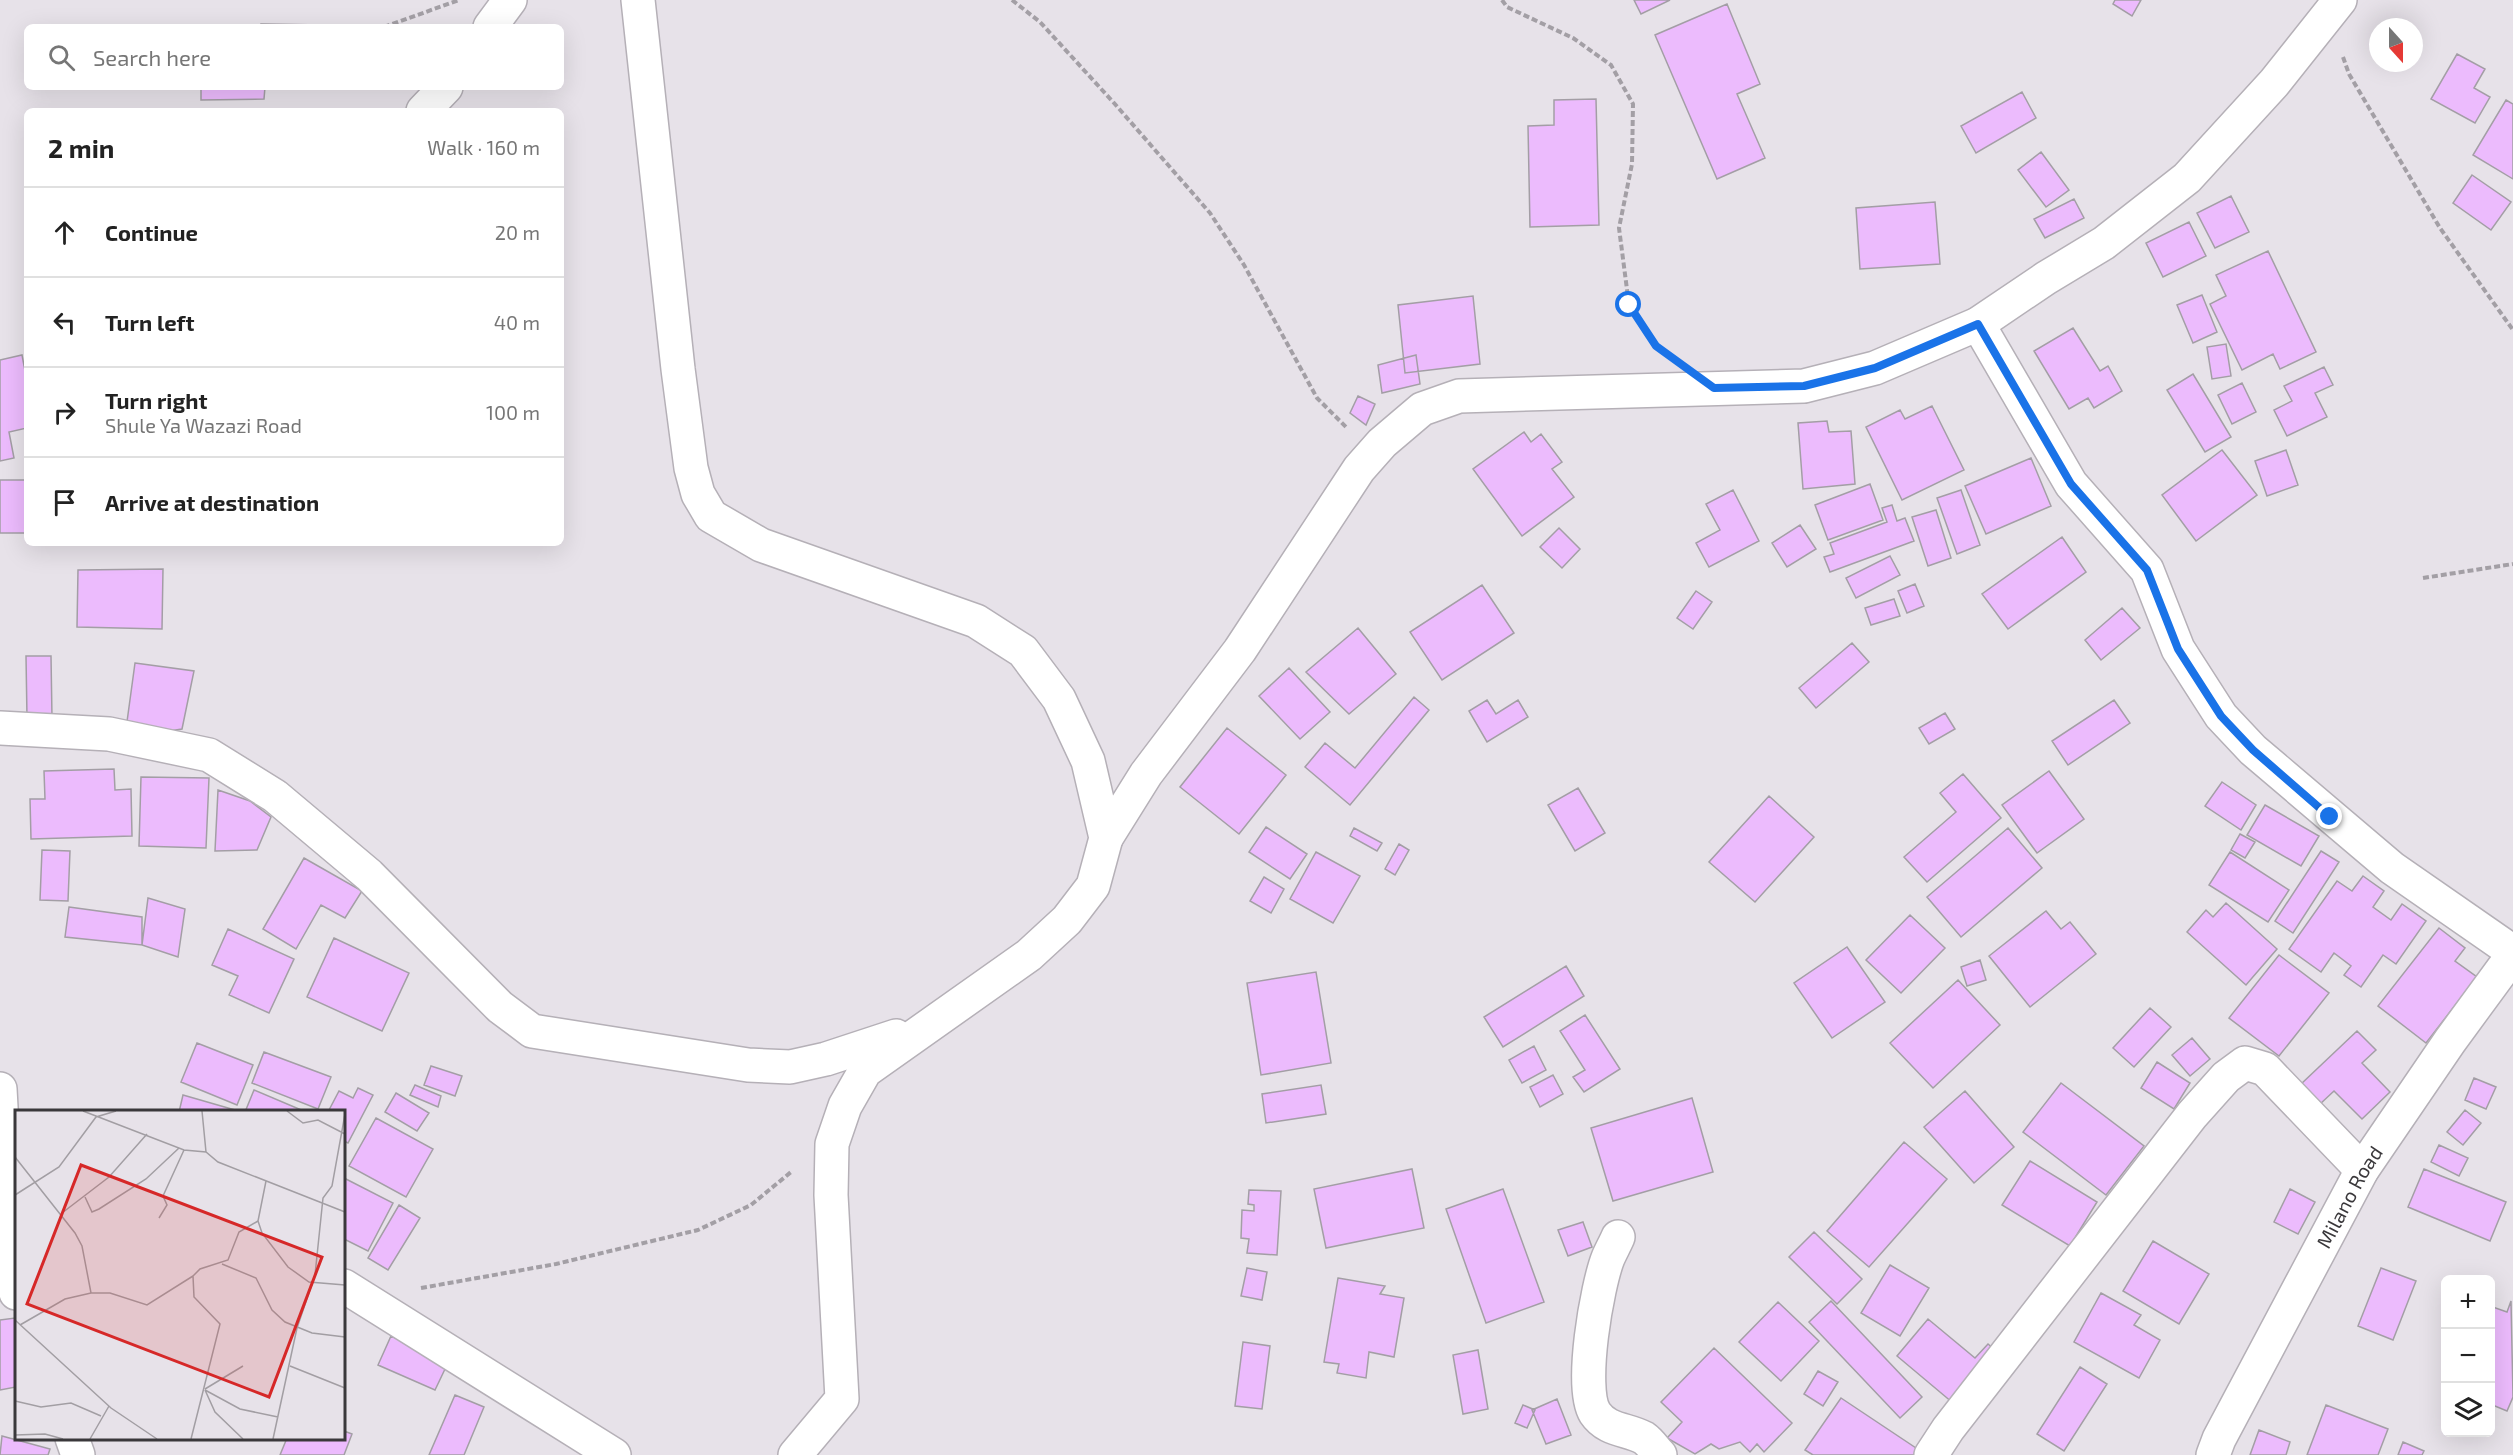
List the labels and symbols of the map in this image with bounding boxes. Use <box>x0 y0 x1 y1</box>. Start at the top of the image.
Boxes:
north arrow <box>2369 18 2423 72</box>
route start <box>1615 291 1641 317</box>
route end <box>2316 803 2342 829</box>
inset map <box>15 1110 345 1440</box>
street label: Milano Road <box>2311 1141 2387 1252</box>

